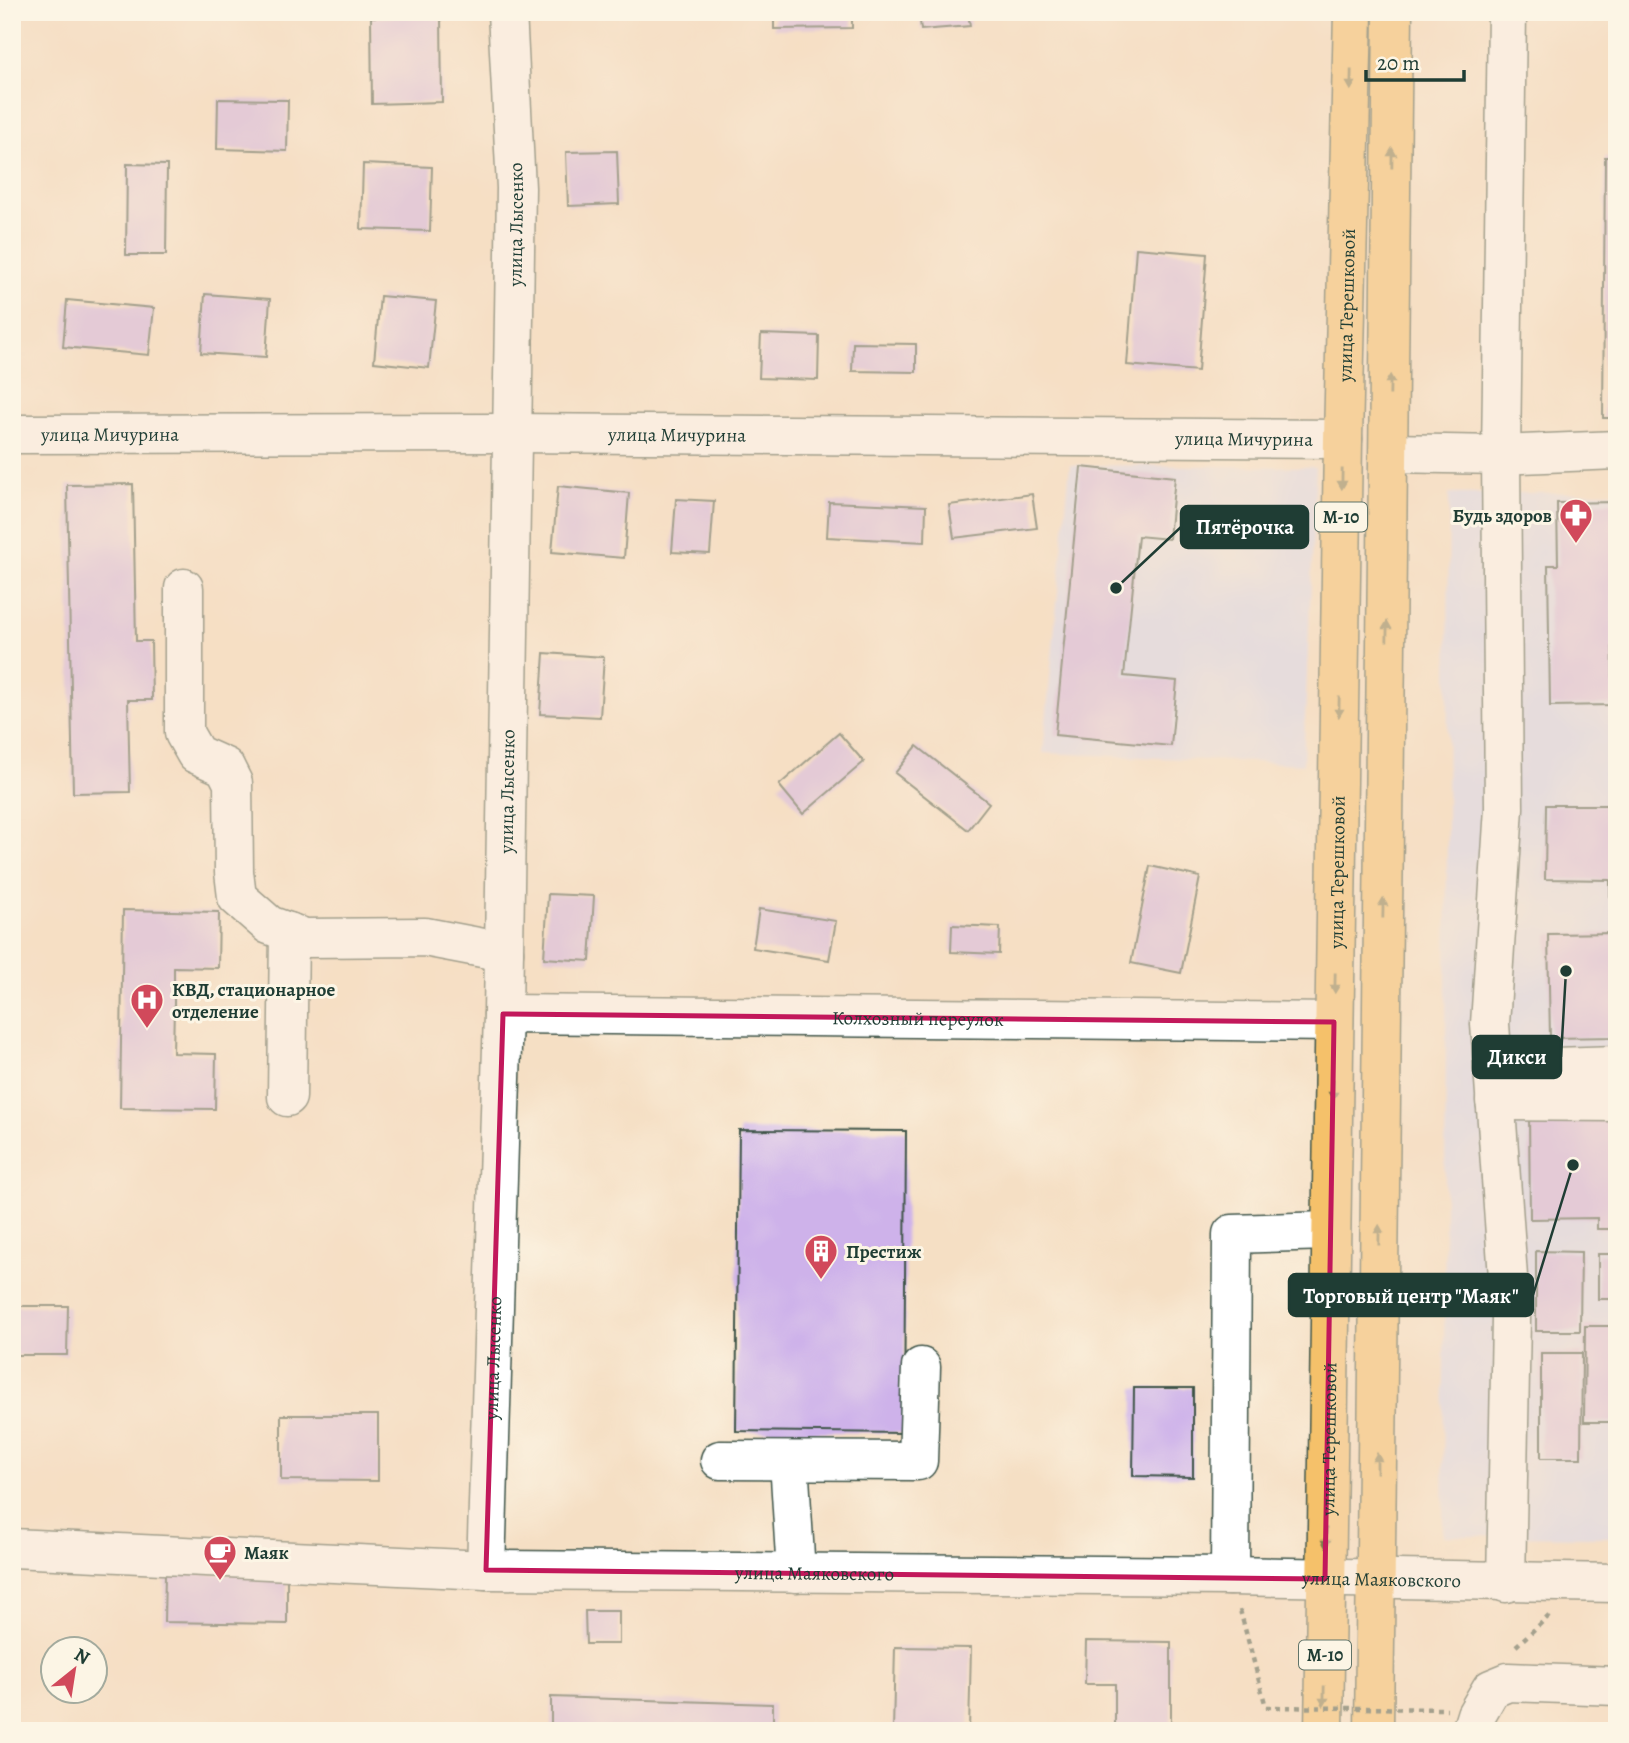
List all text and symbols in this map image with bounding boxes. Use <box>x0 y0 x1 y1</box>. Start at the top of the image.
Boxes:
scale bar <box>1366 38 1464 82</box>
text: 20 m <box>1377 49 1420 77</box>
one-way arrow <box>1345 70 1357 92</box>
one-way arrow <box>1386 146 1398 168</box>
street label: улица Лысенко <box>502 162 530 288</box>
street label: улица Терешковой <box>1332 228 1362 383</box>
one-way arrow <box>1384 374 1395 396</box>
street label: улица Мичурина <box>40 422 179 448</box>
street label: улица Мичурина <box>607 422 746 449</box>
street label: улица Мичурина <box>1174 426 1313 453</box>
one-way arrow <box>1336 469 1348 491</box>
pharmacy icon: Будь здоров <box>1557 496 1595 545</box>
road number: М-10 <box>1315 503 1367 532</box>
place label: Будь здоров <box>1452 503 1552 529</box>
callout: Пятёрочка <box>1181 506 1308 548</box>
text: Пятёрочка <box>1196 513 1294 541</box>
one-way arrow <box>1381 620 1392 642</box>
one-way arrow <box>1333 696 1344 718</box>
street label: улица Лысенко <box>494 729 521 854</box>
street label: улица Терешковой <box>1323 795 1352 950</box>
one-way arrow <box>1377 897 1389 919</box>
one-way arrow <box>1329 973 1340 995</box>
place label: КВД, стационарное отделение <box>172 977 335 1025</box>
hospital icon: КВД, стационарное отделение <box>128 981 166 1030</box>
street label: Колхозный переулок <box>832 1005 1004 1033</box>
callout: Дикси <box>1473 1036 1561 1078</box>
text: Дикси <box>1487 1043 1547 1071</box>
one-way arrow <box>1327 1080 1338 1102</box>
one-way arrow <box>1373 1224 1385 1246</box>
building icon: Престиж <box>802 1232 840 1281</box>
place label: Престиж <box>846 1239 922 1265</box>
callout: Торговый центр "Маяк" <box>1289 1274 1533 1316</box>
text: Торговый центр "Маяк" <box>1303 1282 1519 1310</box>
street label: улица Лысенко <box>479 1296 508 1421</box>
street label: улица Терешковой <box>1315 1362 1343 1517</box>
one-way arrow <box>1371 1451 1383 1473</box>
one-way arrow <box>1320 1528 1332 1550</box>
cafe icon: Маяк <box>201 1533 239 1582</box>
place label: Маяк <box>244 1540 289 1566</box>
street label: улица Маяковского <box>734 1560 894 1587</box>
street label: улица Маяковского <box>1301 1565 1461 1594</box>
north arrow <box>38 1634 108 1704</box>
road number: М-10 <box>1299 1640 1351 1670</box>
text: N <box>70 1641 95 1671</box>
one-way arrow <box>1318 1685 1330 1707</box>

